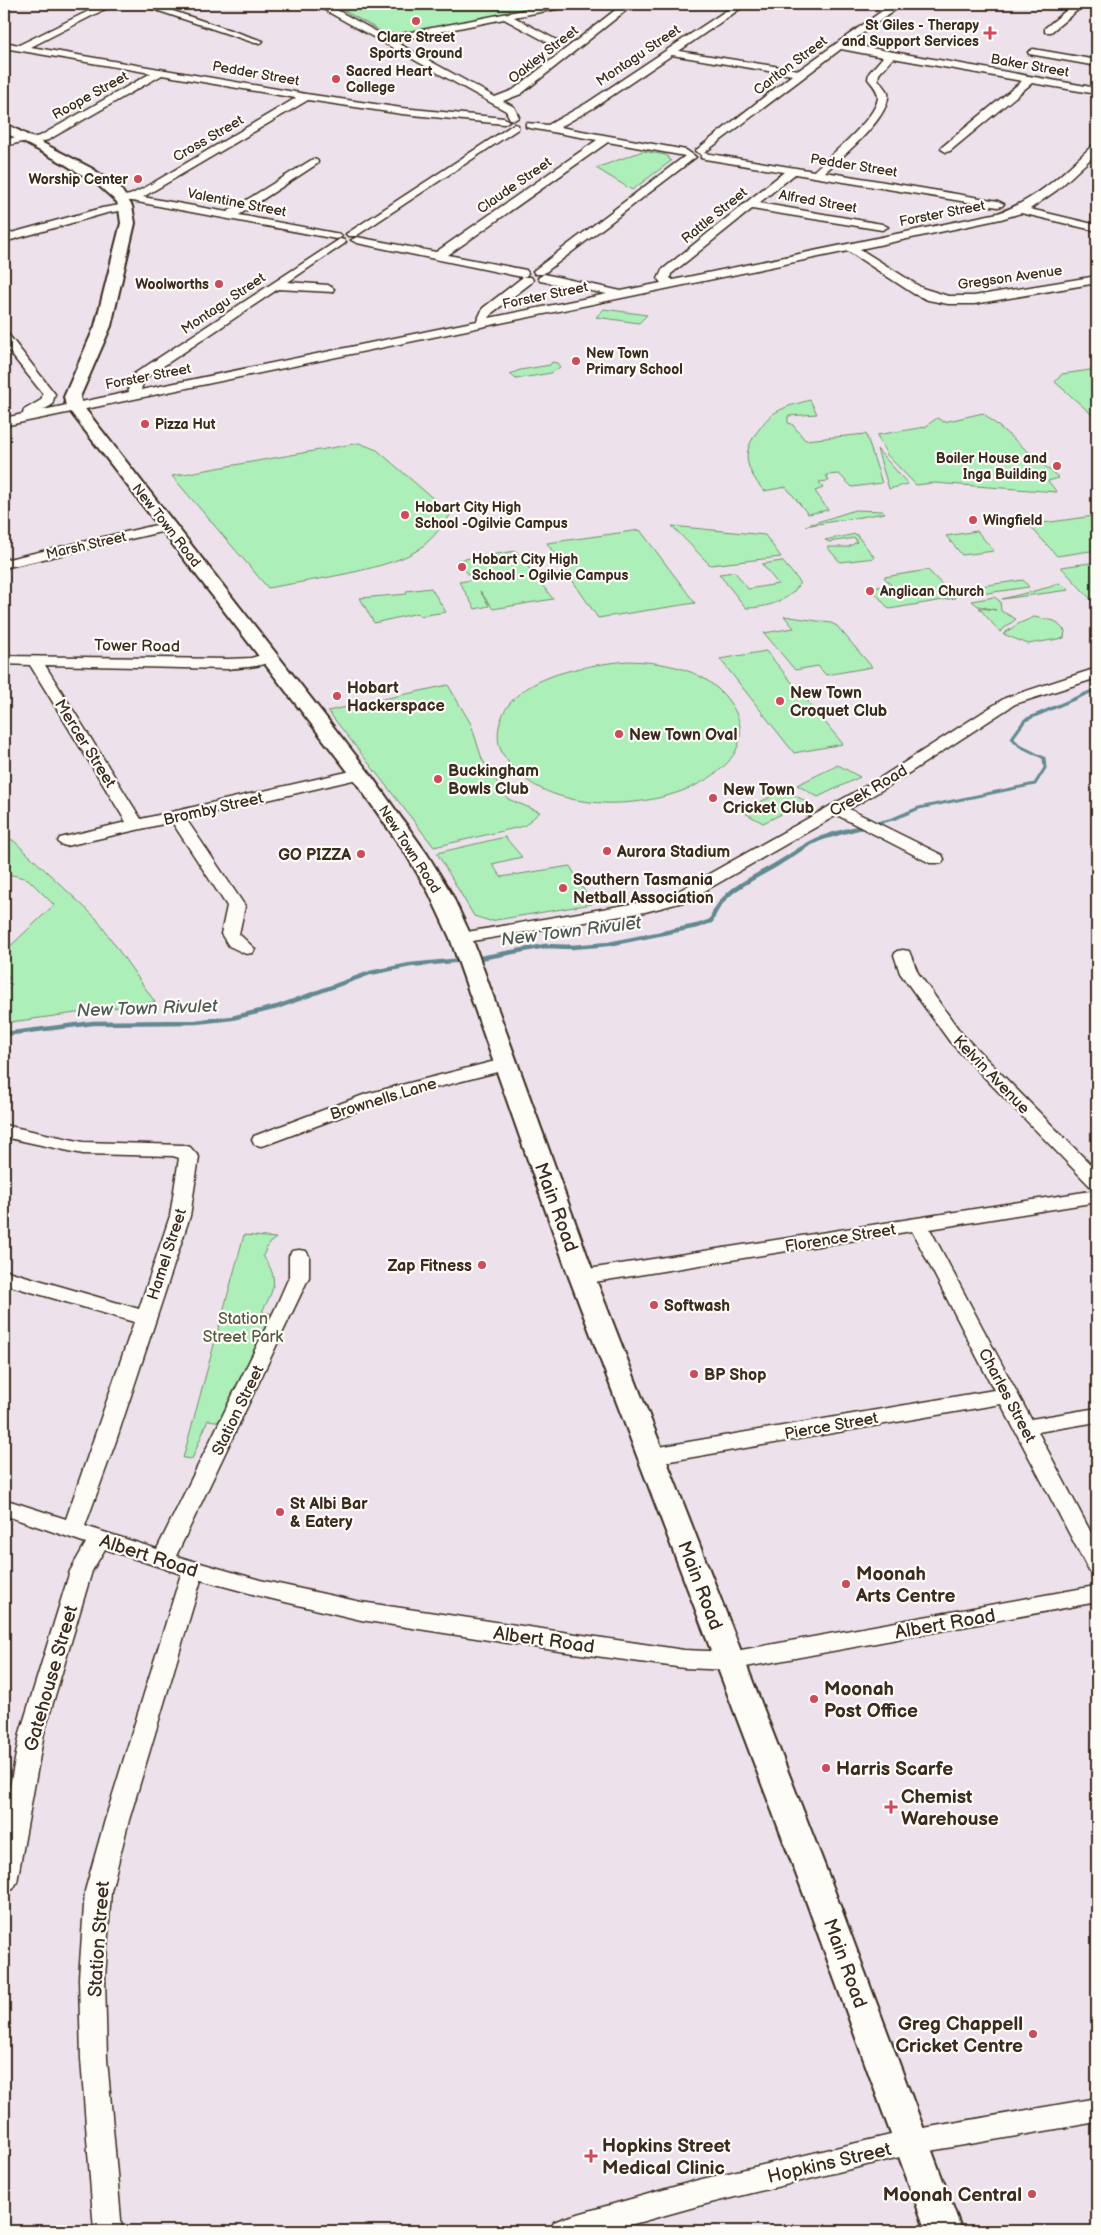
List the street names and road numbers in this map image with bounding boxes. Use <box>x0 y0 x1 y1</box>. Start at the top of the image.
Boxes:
street label: Oakley Street <box>505 21 582 87</box>
street label: Montagu Street <box>593 21 684 90</box>
street label: Carlton Street <box>750 32 831 99</box>
street label: Baker Street <box>989 50 1071 81</box>
street label: Pedder Street <box>211 57 301 90</box>
street label: Roope Street <box>49 67 132 123</box>
street label: Cross Street <box>170 111 247 165</box>
street label: Pedder Street <box>809 150 899 181</box>
street label: Claude Street <box>474 153 555 217</box>
street label: Rattle Street <box>678 183 751 247</box>
street label: Valentine Street <box>186 185 289 221</box>
street label: Alfred Street <box>778 186 859 217</box>
street label: Forster Street <box>898 197 987 230</box>
street label: Gregson Avenue <box>957 262 1063 293</box>
street label: Montagu Street <box>178 269 269 338</box>
street label: Forster Street <box>501 278 590 313</box>
street label: Forster Street <box>104 360 193 393</box>
street label: New Town Road <box>129 480 204 570</box>
street label: Marsh Street <box>44 528 128 563</box>
street label: Tower Road <box>94 636 180 657</box>
street label: Mercer Street <box>50 696 119 792</box>
street label: Creek Road <box>826 761 911 821</box>
street label: Bromby Street <box>162 789 265 830</box>
street label: New Town Road <box>375 802 444 896</box>
street label: Kelvin Avenue <box>949 1032 1033 1119</box>
street label: Brownells Lane <box>328 1074 439 1125</box>
street label: Main Road <box>529 1160 582 1255</box>
street label: Hamel Street <box>144 1206 191 1303</box>
street label: Florence Street <box>783 1220 897 1257</box>
street label: Charles Street <box>974 1345 1039 1446</box>
street label: Station Street <box>208 1362 268 1459</box>
street label: Pierce Street <box>783 1409 880 1444</box>
street label: Albert Road <box>97 1530 200 1583</box>
street label: Main Road <box>672 1538 727 1633</box>
street label: Gatehouse Street <box>20 1603 83 1754</box>
street label: Albert Road <box>893 1604 997 1645</box>
street label: Albert Road <box>492 1622 596 1659</box>
street label: Station Street <box>84 1880 115 1998</box>
street label: Main Road <box>818 1916 871 2011</box>
street label: Hopkins Street <box>765 2138 894 2189</box>

